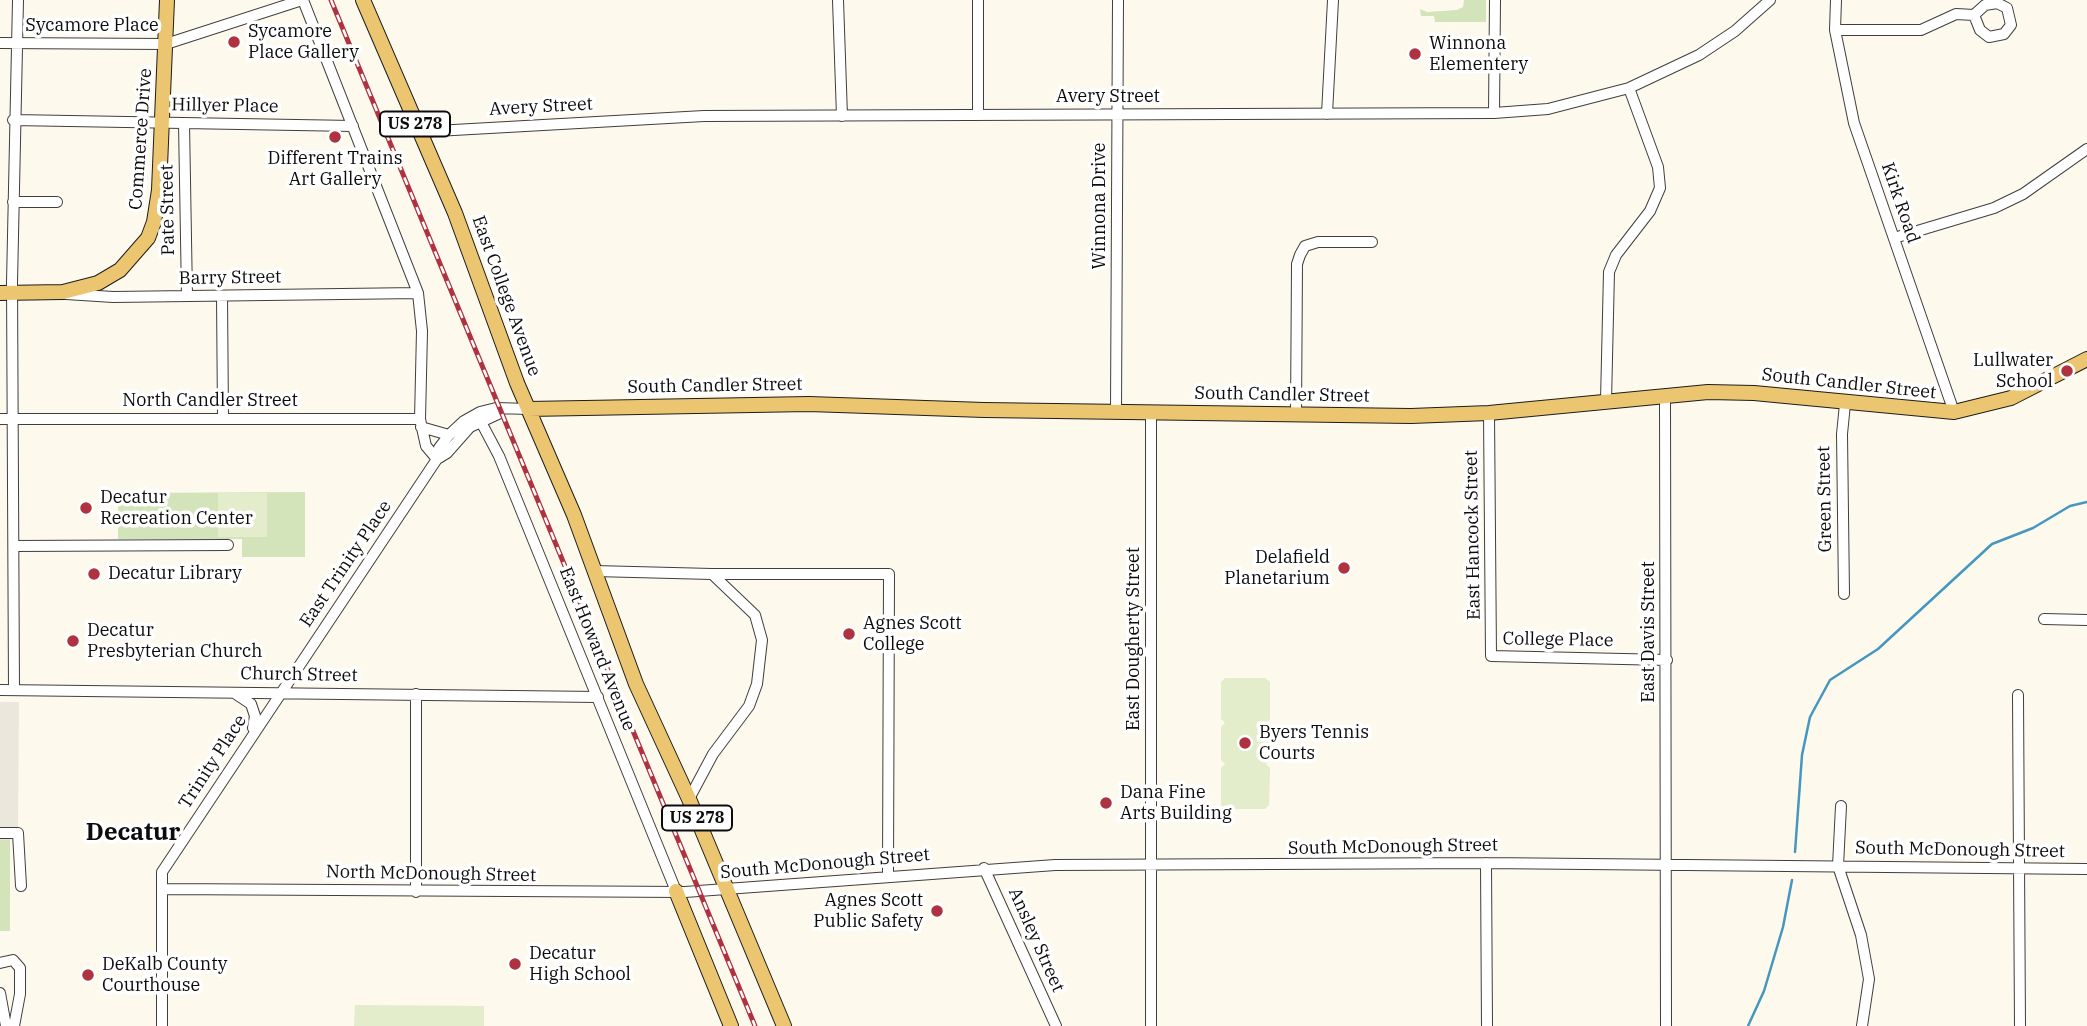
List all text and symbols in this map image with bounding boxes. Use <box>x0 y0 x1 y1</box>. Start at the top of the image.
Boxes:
street label: Sycamore Place <box>25 15 159 37</box>
place label: Sycamore Place Gallery <box>248 21 359 64</box>
place label: Winnona Elementery <box>1429 33 1528 76</box>
marker: Sycamore Place Gallery <box>226 34 242 50</box>
marker: Winnona Elementery <box>1407 46 1423 62</box>
street label: Commerce Drive <box>125 67 157 211</box>
street label: Avery Street <box>1056 86 1160 108</box>
street label: Avery Street <box>489 93 593 121</box>
street label: Hillyer Place <box>171 94 279 118</box>
road number: US 278 <box>380 112 450 136</box>
marker: Different Trains Art Gallery <box>327 129 343 145</box>
street label: Winnona Drive <box>1089 143 1111 269</box>
place label: Different Trains Art Gallery <box>267 148 403 190</box>
street label: Kirk Road <box>1876 160 1924 246</box>
street label: Pate Street <box>156 164 180 256</box>
street label: East College Avenue <box>467 213 545 379</box>
street label: Barry Street <box>178 266 282 290</box>
place label: Lullwater School <box>1973 350 2053 392</box>
marker: Lullwater School <box>2059 363 2075 379</box>
street label: South Candler Street <box>1761 364 1937 404</box>
street label: South Candler Street <box>627 374 803 398</box>
street label: South Candler Street <box>1194 383 1370 407</box>
street label: North Candler Street <box>122 390 298 412</box>
street label: Green Street <box>1813 446 1837 552</box>
street label: East Hancock Street <box>1461 450 1485 620</box>
place label: Decatur Recreation Center <box>100 487 253 530</box>
street label: East Trinity Place <box>296 497 396 631</box>
marker: Decatur Recreation Center <box>78 500 94 516</box>
street label: East Dougherty Street <box>1123 547 1145 731</box>
place label: Delafield Planetarium <box>1224 547 1330 590</box>
marker: Delafield Planetarium <box>1336 560 1352 576</box>
street label: East Davis Street <box>1638 561 1660 703</box>
place label: Decatur Library <box>108 563 242 585</box>
street label: East Howard Avenue <box>554 564 640 734</box>
marker: Decatur Library <box>86 566 102 582</box>
place label: Agnes Scott College <box>863 613 962 656</box>
place label: Decatur Presbyterian Church <box>87 620 262 662</box>
marker: Agnes Scott College <box>841 626 857 642</box>
street label: College Place <box>1502 628 1614 652</box>
marker: Decatur Presbyterian Church <box>65 633 81 649</box>
street label: Church Street <box>240 663 358 687</box>
street label: Trinity Place <box>175 711 251 813</box>
place label: Byers Tennis Courts <box>1259 722 1369 764</box>
marker: Byers Tennis Courts <box>1237 735 1253 751</box>
place label: Dana Fine Arts Building <box>1120 782 1232 824</box>
marker: Dana Fine Arts Building <box>1098 795 1114 811</box>
road number: US 278 <box>662 806 732 831</box>
district label: Decatur <box>86 819 180 847</box>
street label: South McDonough Street <box>1288 834 1498 860</box>
street label: South McDonough Street <box>1855 837 2065 863</box>
street label: South McDonough Street <box>719 844 931 884</box>
street label: North McDonough Street <box>326 861 536 887</box>
street label: Ansley Street <box>1003 884 1069 996</box>
place label: Agnes Scott Public Safety <box>813 890 923 932</box>
marker: Agnes Scott Public Safety <box>929 903 945 919</box>
place label: Decatur High School <box>529 943 631 986</box>
place label: DeKalb County Courthouse <box>102 954 227 996</box>
marker: Decatur High School <box>507 956 523 972</box>
marker: DeKalb County Courthouse <box>80 967 96 983</box>

